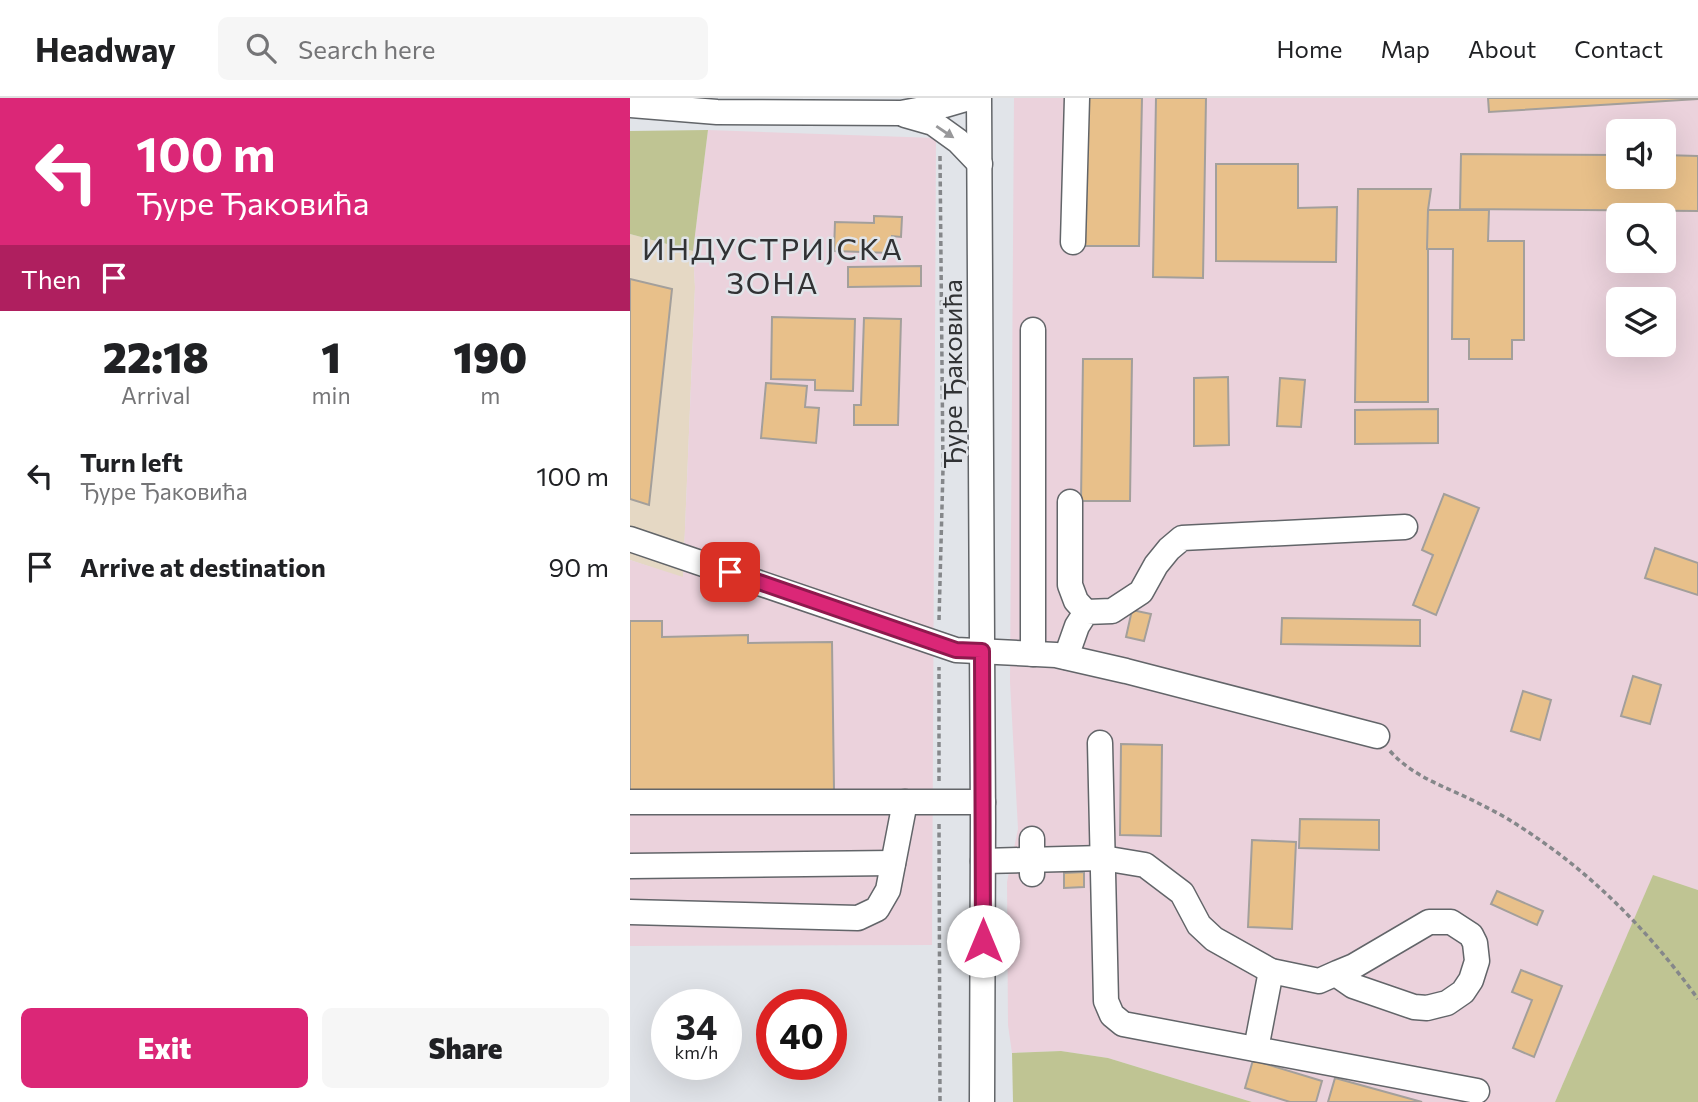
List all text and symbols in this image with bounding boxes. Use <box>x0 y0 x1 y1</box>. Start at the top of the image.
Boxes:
search box <box>218 17 708 80</box>
text: Headway <box>35 28 176 69</box>
icon: search <box>242 29 280 67</box>
text: Search here <box>298 33 436 64</box>
text: Home <box>1277 34 1343 63</box>
text: Map <box>1381 34 1430 63</box>
text: About <box>1468 34 1536 63</box>
text: Contact <box>1574 34 1663 63</box>
map controls <box>1606 119 1676 357</box>
button: sound <box>1606 119 1676 189</box>
text: 100 m <box>136 122 275 182</box>
one-way arrow <box>936 125 954 139</box>
icon: left <box>21 126 112 217</box>
text: Ђуре Ђаковића <box>136 182 369 222</box>
button: search <box>1606 203 1676 273</box>
district label: ИНДУСТРИЈСКА ЗОНА <box>642 229 904 300</box>
icon: arrive <box>95 259 133 297</box>
text: Then <box>21 263 81 294</box>
street label: Ђуре Ђаковића <box>936 279 967 469</box>
button: layers <box>1606 287 1676 357</box>
text: 22:18 <box>103 330 209 382</box>
text: 1 <box>321 330 341 382</box>
text: 190 <box>453 330 527 382</box>
text: Arrival <box>121 381 191 409</box>
text: min <box>312 381 351 409</box>
text: m <box>480 381 500 409</box>
text: Turn left <box>80 446 183 477</box>
icon: left <box>21 457 59 495</box>
text: 100 m <box>536 460 609 491</box>
text: Ђуре Ђаковића <box>80 477 248 505</box>
pin <box>700 542 760 602</box>
icon: arrive <box>21 548 59 586</box>
text: Arrive at destination <box>80 551 326 582</box>
text: 90 m <box>549 551 609 582</box>
icon: arrive <box>711 553 749 591</box>
position arrow <box>946 904 1020 978</box>
speed limit sign: 40 <box>756 989 847 1080</box>
text: 34 <box>676 1004 717 1047</box>
button: Exit <box>21 1008 308 1088</box>
button: Share <box>322 1008 609 1088</box>
text: km/h <box>675 1041 718 1063</box>

